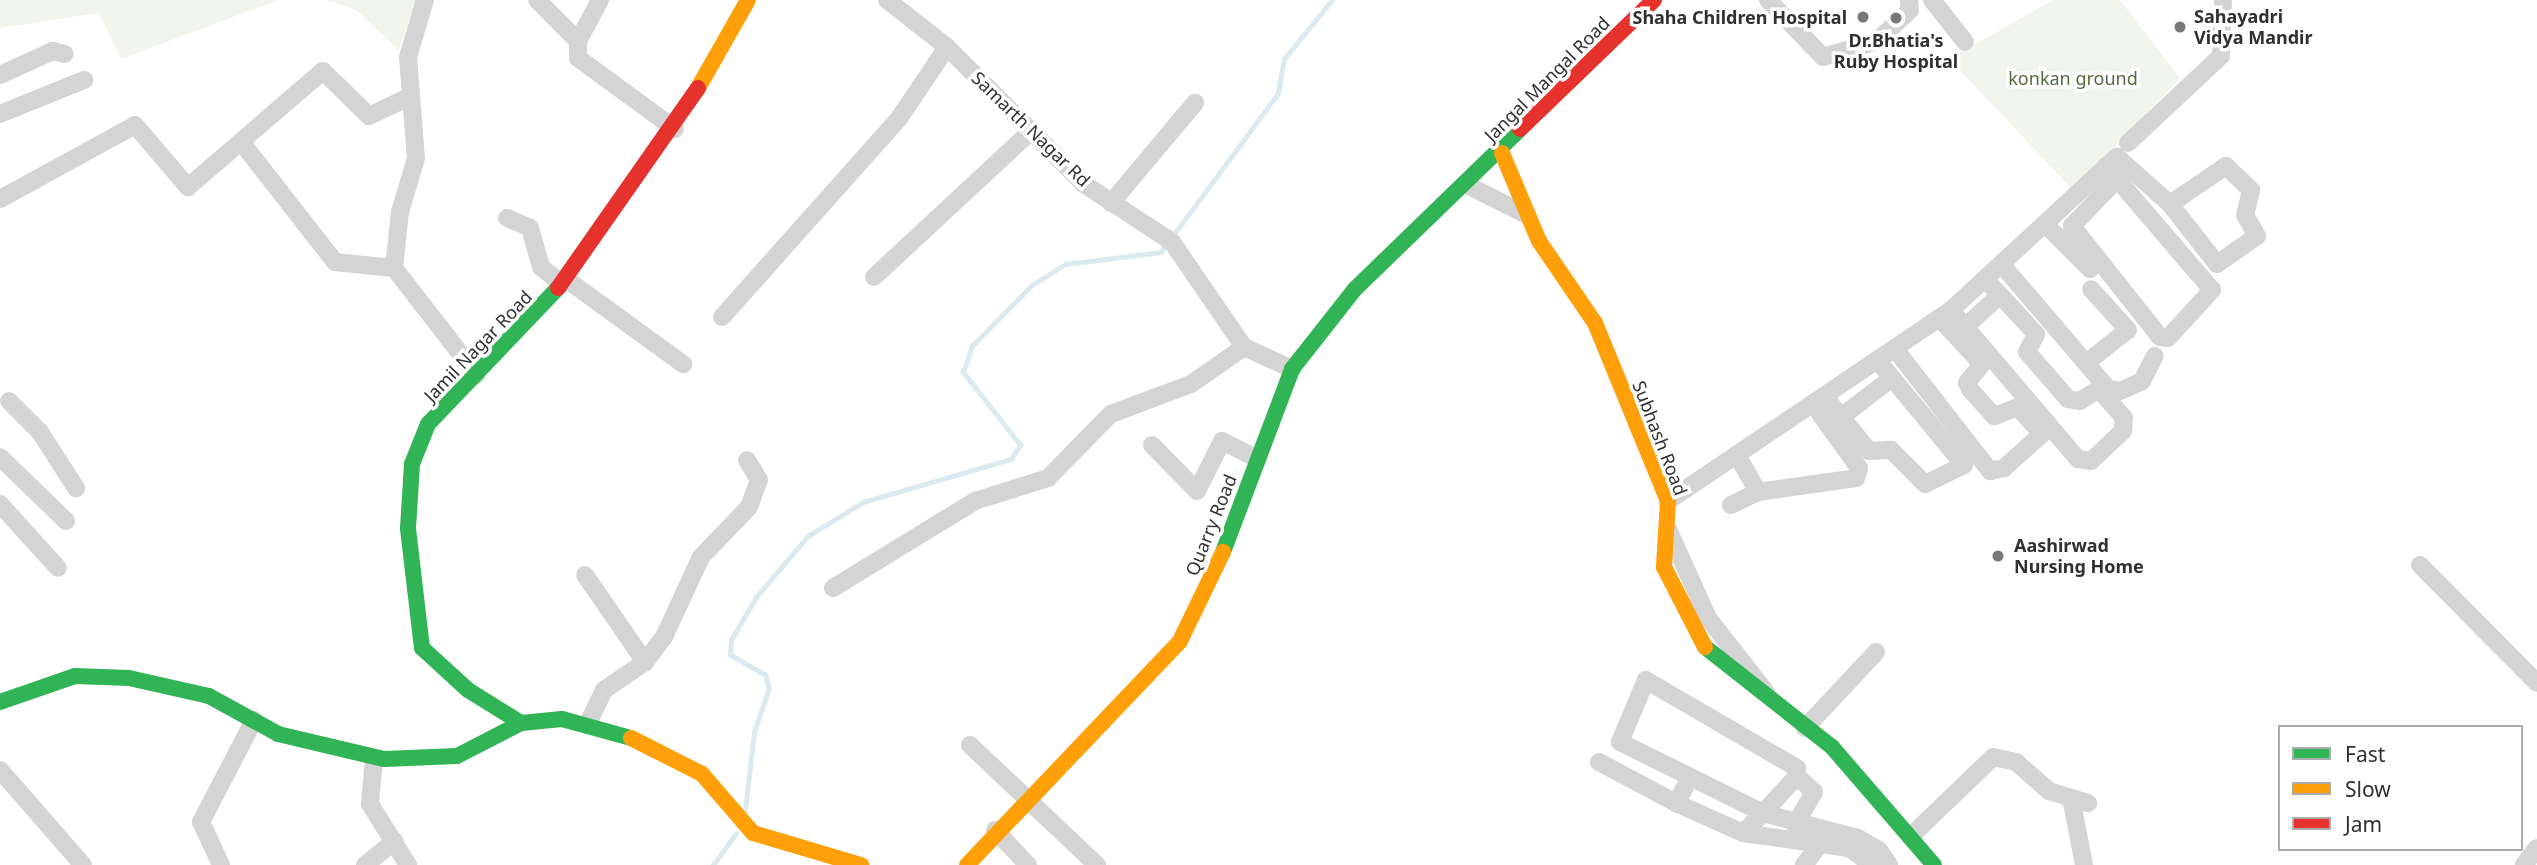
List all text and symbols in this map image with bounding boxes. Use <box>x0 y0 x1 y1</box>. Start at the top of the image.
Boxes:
place label: Shaha Children Hospital <box>1632 6 1847 28</box>
place label: Sahayadri Vidya Mandir <box>2194 6 2312 48</box>
marker: Shaha Children Hospital <box>1853 7 1873 27</box>
marker: Dr.Bhatia's Ruby Hospital <box>1886 8 1906 28</box>
street label: Jangal Mangal Road <box>1480 12 1614 146</box>
marker: Sahayadri Vidya Mandir <box>2172 19 2188 35</box>
place label: Dr.Bhatia's Ruby Hospital <box>1834 30 1958 72</box>
street label: Samarth Nagar Rd <box>967 67 1095 191</box>
park label: konkan ground <box>2008 67 2138 89</box>
street label: Jamil Nagar Road <box>419 286 537 406</box>
street label: Subhash Road <box>1628 378 1692 498</box>
street label: Quarry Road <box>1181 471 1241 579</box>
place label: Aashirwad Nursing Home <box>2014 535 2144 578</box>
marker: Aashirwad Nursing Home <box>1988 546 2008 566</box>
legend <box>2278 725 2523 851</box>
text: Fast <box>2345 740 2385 768</box>
text: Slow <box>2345 775 2391 803</box>
text: Jam <box>2345 810 2382 838</box>

